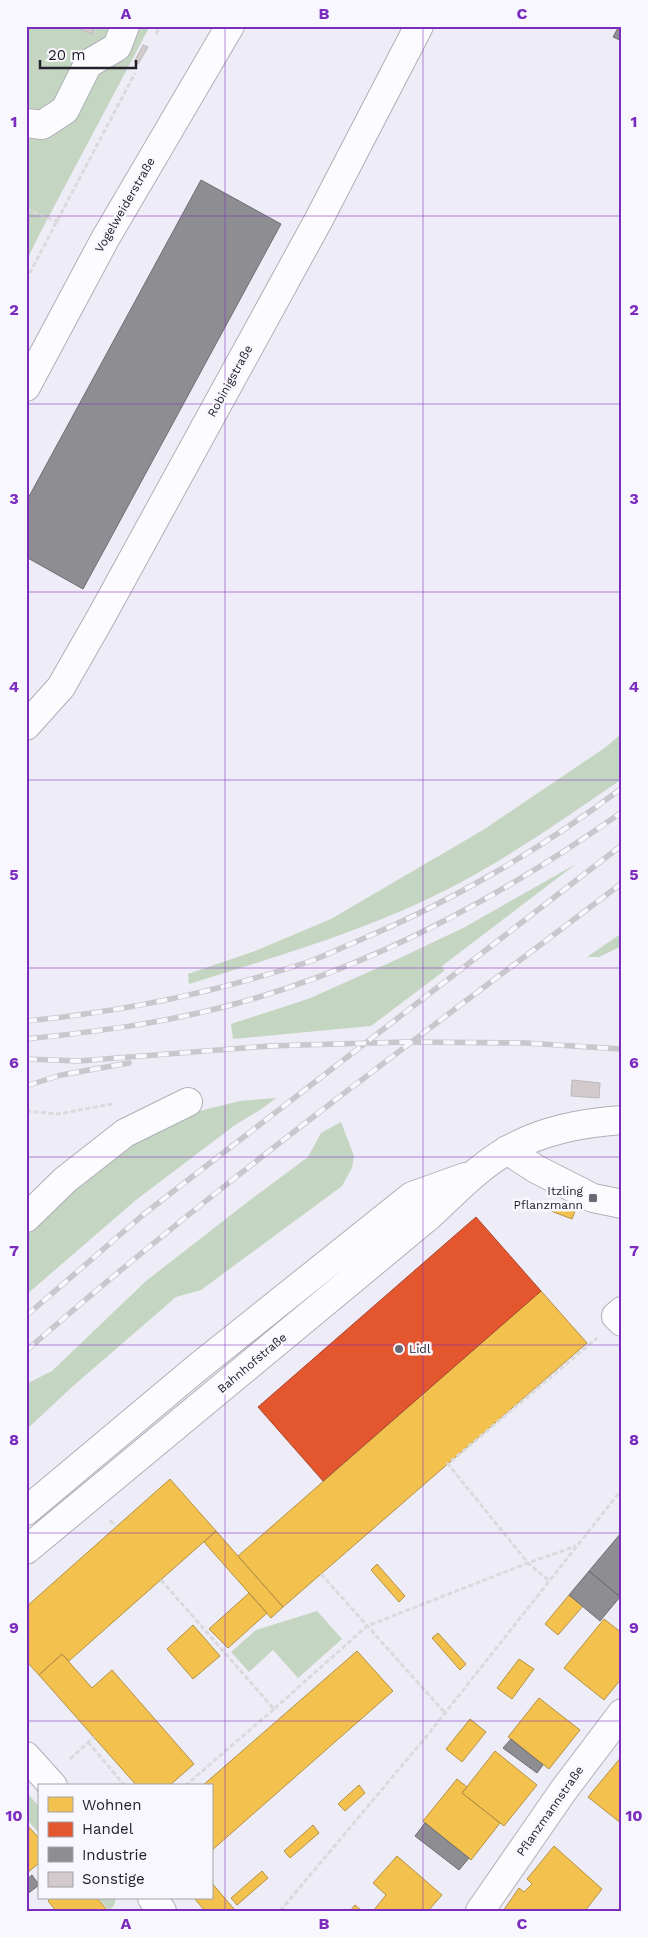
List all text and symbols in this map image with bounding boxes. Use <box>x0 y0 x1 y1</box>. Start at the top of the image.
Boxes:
text: A <box>121 4 132 23</box>
text: B <box>319 4 330 23</box>
text: C <box>517 4 528 23</box>
scale bar <box>40 38 136 70</box>
text: 20 m <box>48 46 86 64</box>
text: 1 <box>11 112 17 131</box>
text: 1 <box>631 112 637 131</box>
street label: Vogelweiderstraße <box>92 155 158 255</box>
text: 2 <box>9 300 19 319</box>
text: 2 <box>629 300 639 319</box>
street label: Robinigstraße <box>205 343 256 419</box>
text: 3 <box>9 489 19 508</box>
text: 3 <box>629 489 639 508</box>
text: 4 <box>9 677 19 696</box>
text: 4 <box>629 677 639 696</box>
text: 5 <box>9 865 19 884</box>
text: 5 <box>629 865 639 884</box>
text: 6 <box>9 1053 19 1072</box>
text: 6 <box>629 1053 639 1072</box>
place label: Itzling Pflanzmann <box>514 1184 584 1212</box>
marker: Itzling Pflanzmann <box>587 1192 599 1204</box>
text: 7 <box>9 1241 19 1260</box>
text: 7 <box>629 1241 639 1260</box>
street label: Bahnhofstraße <box>215 1330 289 1396</box>
place label: Lidl <box>409 1342 431 1356</box>
marker: Lidl <box>393 1343 405 1355</box>
text: 8 <box>9 1430 19 1449</box>
text: 8 <box>629 1430 639 1449</box>
text: 9 <box>9 1618 19 1637</box>
text: 9 <box>629 1618 639 1637</box>
street label: Pflanzmannstraße <box>514 1763 586 1859</box>
legend <box>38 1784 212 1900</box>
text: Wohnen <box>82 1796 141 1814</box>
text: 10 <box>5 1806 23 1825</box>
text: 10 <box>625 1806 643 1825</box>
text: Handel <box>82 1820 134 1838</box>
text: Industrie <box>82 1846 147 1864</box>
text: Sonstige <box>82 1870 145 1888</box>
text: A <box>121 1914 132 1933</box>
text: B <box>319 1914 330 1933</box>
text: C <box>517 1914 528 1933</box>

